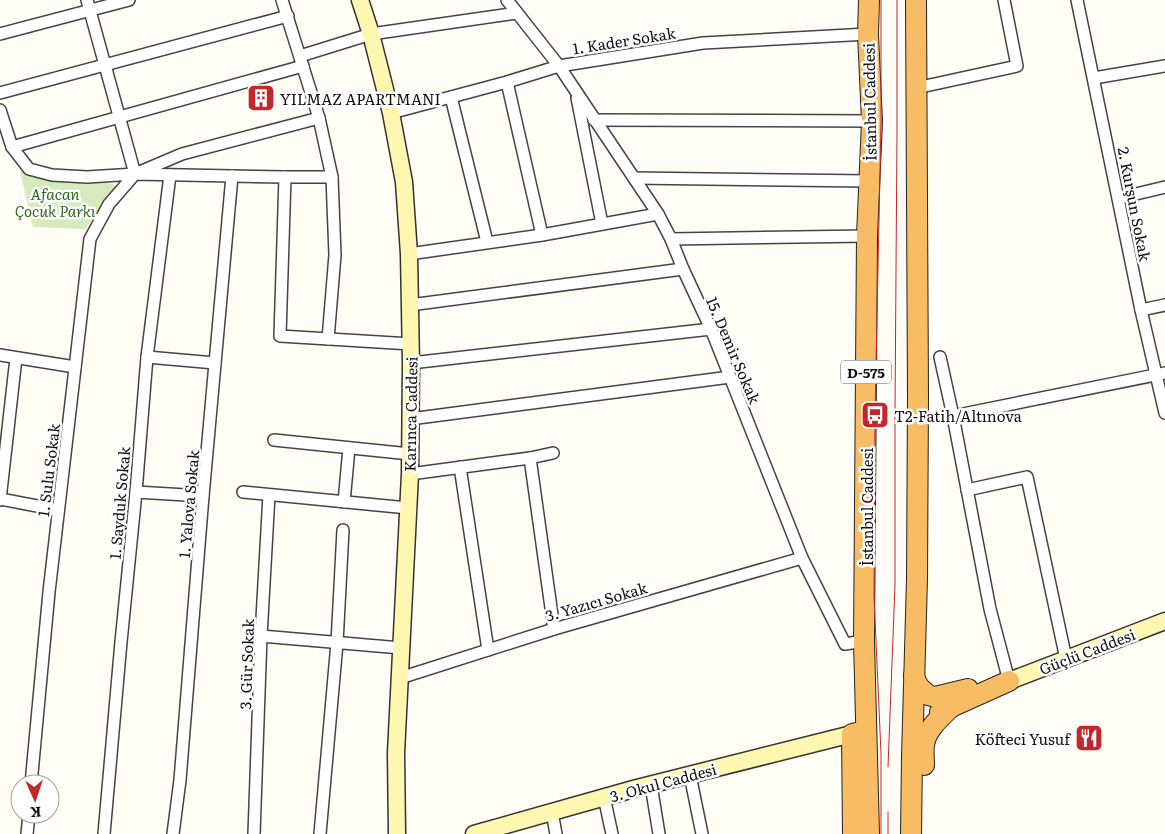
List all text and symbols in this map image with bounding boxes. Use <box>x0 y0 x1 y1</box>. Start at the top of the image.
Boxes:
street label: 1. Kader Sokak <box>571 20 678 59</box>
street label: İstanbul Caddesi <box>856 43 882 161</box>
building icon: YILMAZ APARTMANI <box>246 83 276 113</box>
place label: YILMAZ APARTMANI <box>280 87 441 110</box>
street label: 2. Kurşun Sokak <box>1113 145 1158 264</box>
park label: Afacan Çocuk Parkı <box>15 182 96 222</box>
street label: 15. Demir Sokak <box>701 293 767 408</box>
street label: Karınca Caddesi <box>397 356 423 472</box>
road number: D-575 <box>841 361 891 384</box>
bus stop icon: T2-Fatih/Altınova <box>860 400 890 430</box>
place label: T2-Fatih/Altınova <box>894 404 1023 427</box>
street label: 1. Sulu Sokak <box>31 421 65 518</box>
street label: 1. Sayduk Sokak <box>103 445 135 560</box>
street label: 1. Yalova Sokak <box>172 448 204 559</box>
street label: İstanbul Caddesi <box>855 448 878 566</box>
street label: 3. Yazıcı Sokak <box>542 575 651 627</box>
street label: 3. Gür Sokak <box>233 617 259 710</box>
street label: Güçlü Caddesi <box>1036 622 1138 680</box>
restaurant icon: Köfteci Yusuf <box>1074 723 1104 753</box>
place label: Köfteci Yusuf <box>975 727 1071 750</box>
street label: 3. Okul Caddesi <box>607 757 719 807</box>
north arrow <box>10 774 60 824</box>
text: K <box>30 803 42 823</box>

